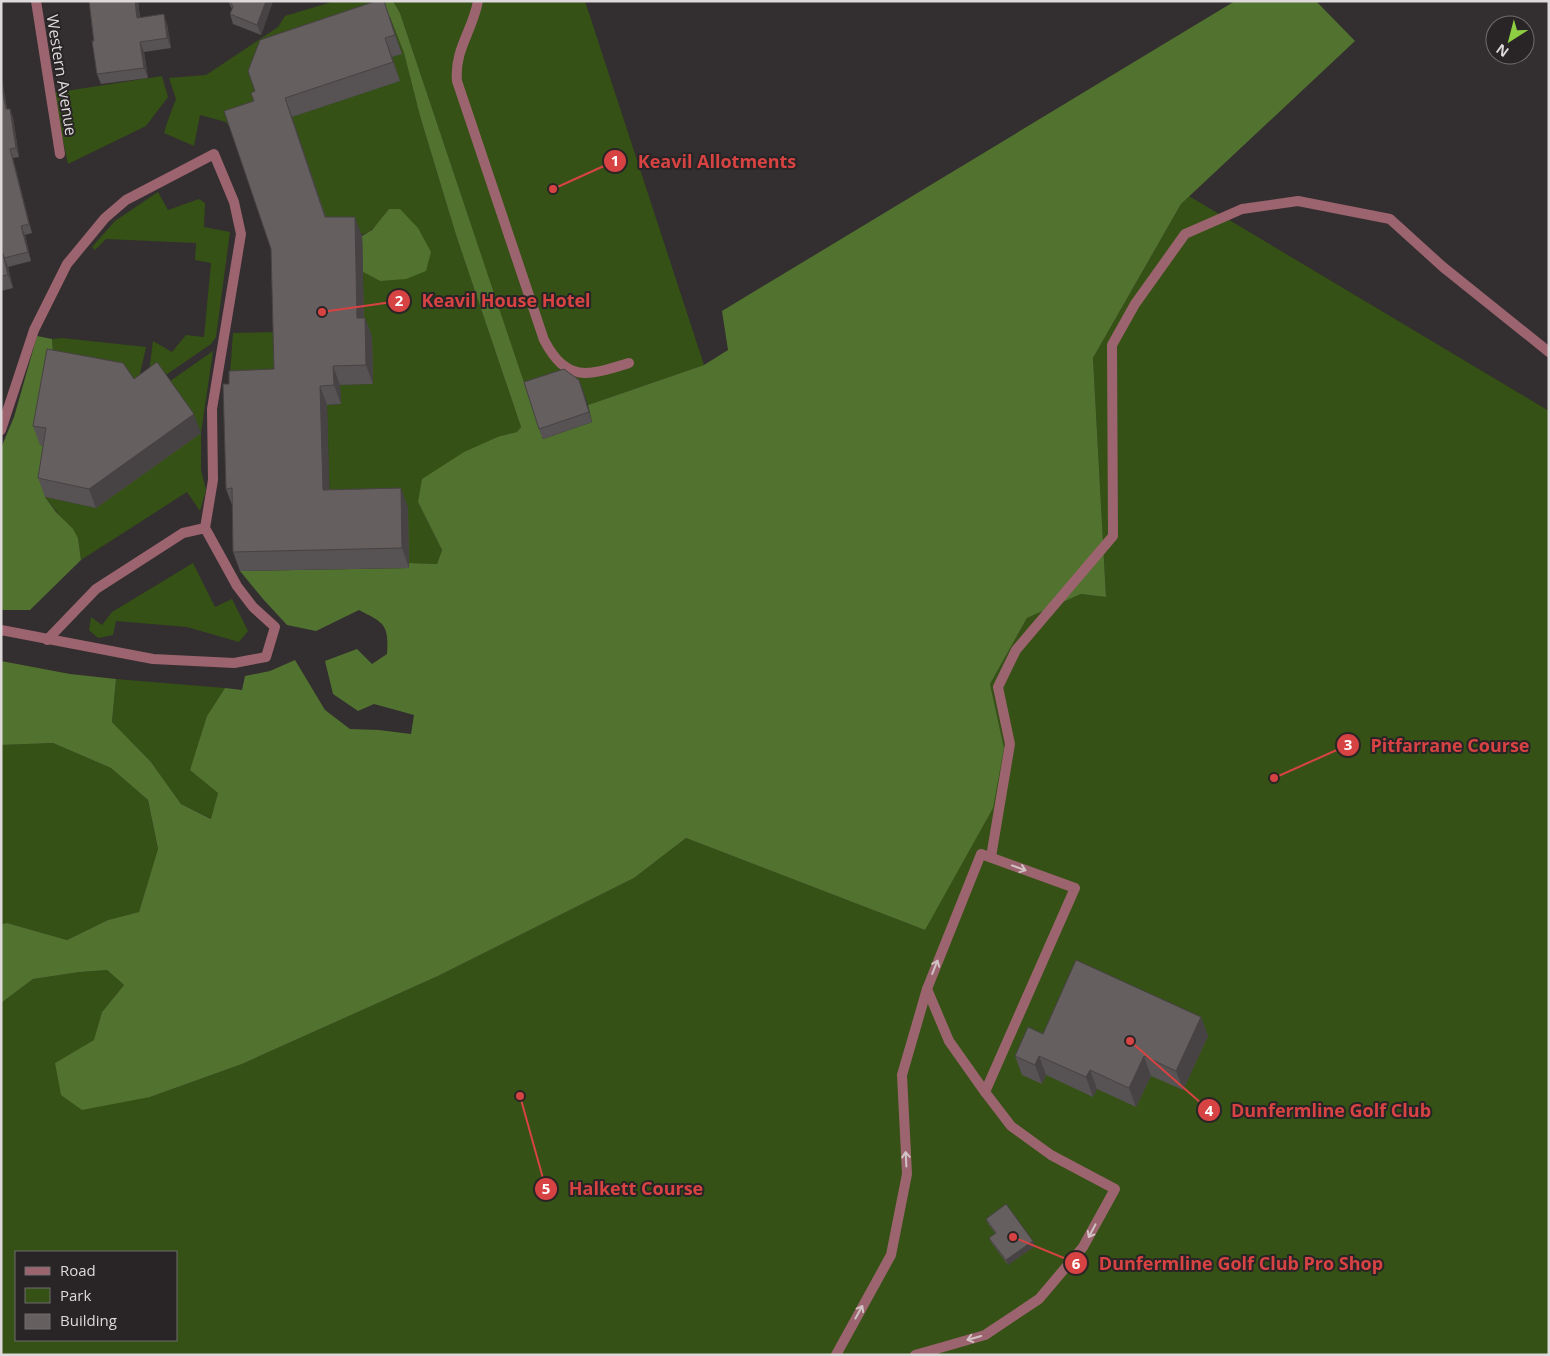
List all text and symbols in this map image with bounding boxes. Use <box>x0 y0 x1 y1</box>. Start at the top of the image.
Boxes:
street label: Western Avenue <box>42 13 82 137</box>
north arrow <box>1485 15 1535 65</box>
text: N <box>1492 40 1512 62</box>
callout: Keavil Allotments <box>603 145 807 178</box>
text: Keavil Allotments <box>638 149 796 173</box>
text: 1 <box>611 150 619 170</box>
callout: Keavil House Hotel <box>386 284 601 317</box>
text: Keavil House Hotel <box>421 288 591 312</box>
text: 2 <box>395 290 404 310</box>
callout: Pitfarrane Course <box>1335 729 1539 762</box>
text: Pitfarrane Course <box>1370 733 1530 757</box>
text: 3 <box>1344 734 1352 754</box>
one-way arrow <box>1011 864 1026 873</box>
one-way arrow <box>931 960 941 975</box>
callout: Dunfermline Golf Club <box>1196 1094 1441 1127</box>
text: Dunfermline Golf Club <box>1231 1098 1431 1122</box>
text: 4 <box>1205 1100 1214 1120</box>
one-way arrow <box>901 1151 911 1168</box>
callout: Halkett Course <box>534 1173 713 1206</box>
text: Halkett Course <box>569 1176 703 1200</box>
text: 5 <box>542 1178 550 1198</box>
one-way arrow <box>1087 1224 1097 1239</box>
callout: Dunfermline Golf Club Pro Shop <box>1064 1247 1393 1280</box>
legend <box>15 1251 178 1341</box>
text: Dunfermline Golf Club Pro Shop <box>1099 1251 1383 1275</box>
text: 6 <box>1072 1253 1081 1273</box>
text: Road <box>60 1260 96 1280</box>
text: Park <box>60 1285 91 1305</box>
one-way arrow <box>855 1305 865 1320</box>
text: Building <box>60 1310 117 1330</box>
one-way arrow <box>966 1334 982 1344</box>

